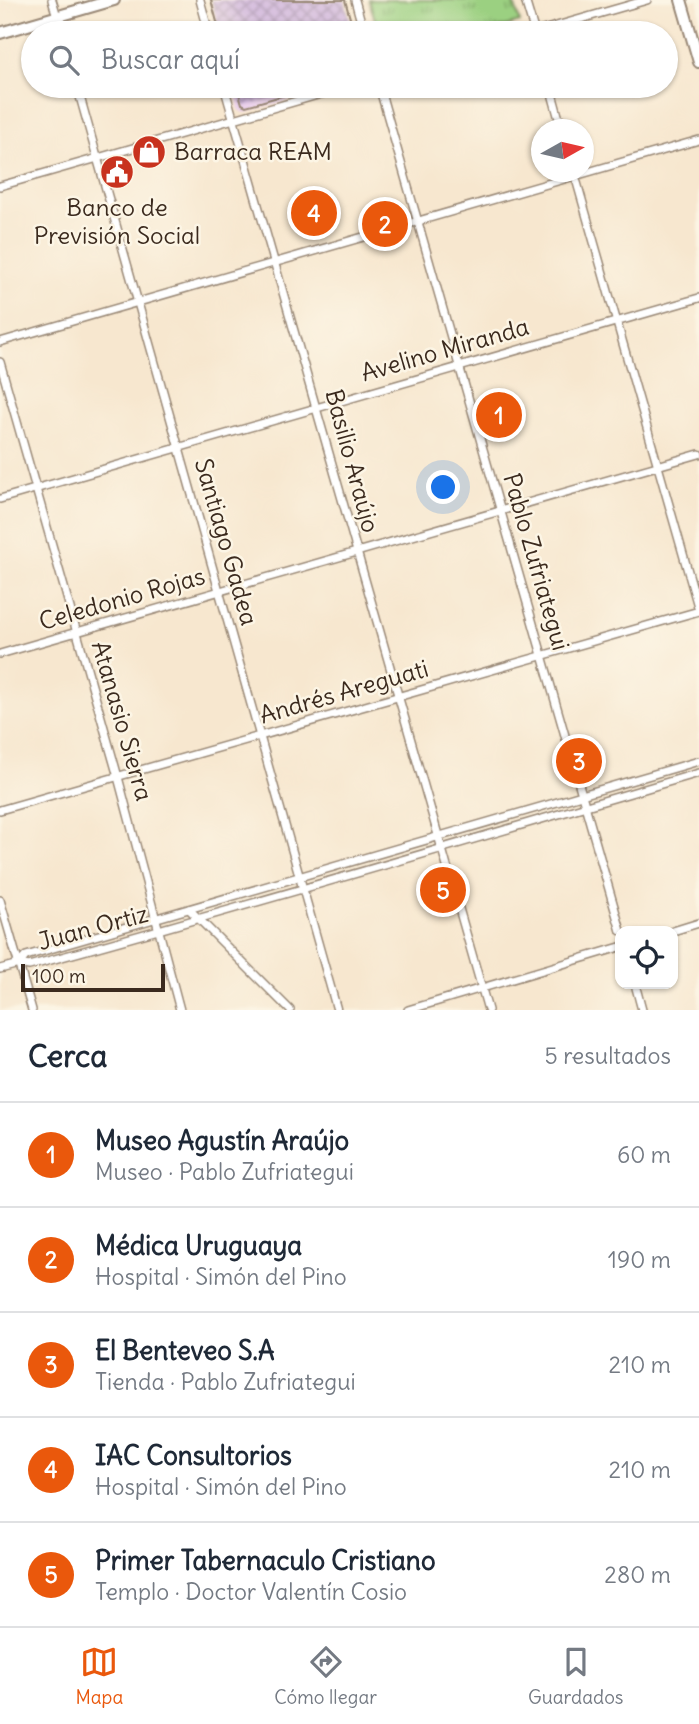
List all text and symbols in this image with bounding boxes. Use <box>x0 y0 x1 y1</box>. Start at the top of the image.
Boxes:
search box <box>21 21 678 98</box>
icon: search <box>45 41 83 79</box>
text: Buscar aquí <box>101 43 240 76</box>
north arrow <box>531 119 594 182</box>
shop icon: Barraca REAM <box>130 133 168 171</box>
place label: Barraca REAM <box>174 136 332 166</box>
public building icon: Banco de Previsión Social <box>98 153 136 191</box>
pin: 4 <box>291 187 337 239</box>
place label: Banco de Previsión Social <box>34 192 200 250</box>
pin: 2 <box>362 198 408 250</box>
street label: Avelino Miranda <box>357 311 532 387</box>
street label: Basilio Araújo <box>319 386 386 536</box>
pin: 1 <box>476 389 522 441</box>
street label: Santiago Gadea <box>189 455 265 629</box>
your location <box>426 470 460 504</box>
street label: Pablo Zufriategui <box>497 470 577 654</box>
street label: Celedonio Rojas <box>35 560 208 636</box>
street label: Atanasio Sierra <box>86 637 160 804</box>
street label: Andrés Areguati <box>256 653 431 729</box>
pin: 3 <box>556 735 602 787</box>
pin: 5 <box>420 864 466 916</box>
street label: Juan Ortiz <box>34 898 151 956</box>
map controls <box>615 926 678 989</box>
button: locate <box>615 926 678 989</box>
scale bar <box>21 961 164 993</box>
text: 100 m <box>32 964 86 988</box>
text: Cerca <box>28 1037 107 1075</box>
text: 5 resultados <box>544 1041 671 1070</box>
text: Museo Agustín Araújo <box>95 1124 349 1157</box>
text: 1 <box>46 1140 56 1169</box>
text: 60 m <box>617 1140 671 1169</box>
text: Museo · Pablo Zufriategui <box>95 1157 354 1186</box>
text: Médica Uruguaya <box>95 1229 302 1262</box>
text: 2 <box>45 1245 57 1274</box>
text: 190 m <box>608 1245 671 1274</box>
text: Hospital · Simón del Pino <box>95 1262 347 1291</box>
text: El Benteveo S.A <box>95 1334 275 1367</box>
text: 3 <box>44 1350 58 1379</box>
text: 210 m <box>608 1350 671 1379</box>
text: Tienda · Pablo Zufriategui <box>95 1367 356 1396</box>
text: IAC Consultorios <box>95 1439 292 1472</box>
text: 4 <box>44 1455 58 1484</box>
text: 210 m <box>608 1455 671 1484</box>
text: Hospital · Simón del Pino <box>95 1472 347 1501</box>
text: Primer Tabernaculo Cristiano <box>95 1544 436 1577</box>
text: 5 <box>44 1560 58 1589</box>
text: 280 m <box>604 1560 671 1589</box>
text: Templo · Doctor Valentín Cosio <box>95 1577 407 1606</box>
tab: Mapa <box>75 1643 123 1709</box>
tab: Cómo llegar <box>274 1643 377 1709</box>
tab: Guardados <box>528 1643 624 1709</box>

